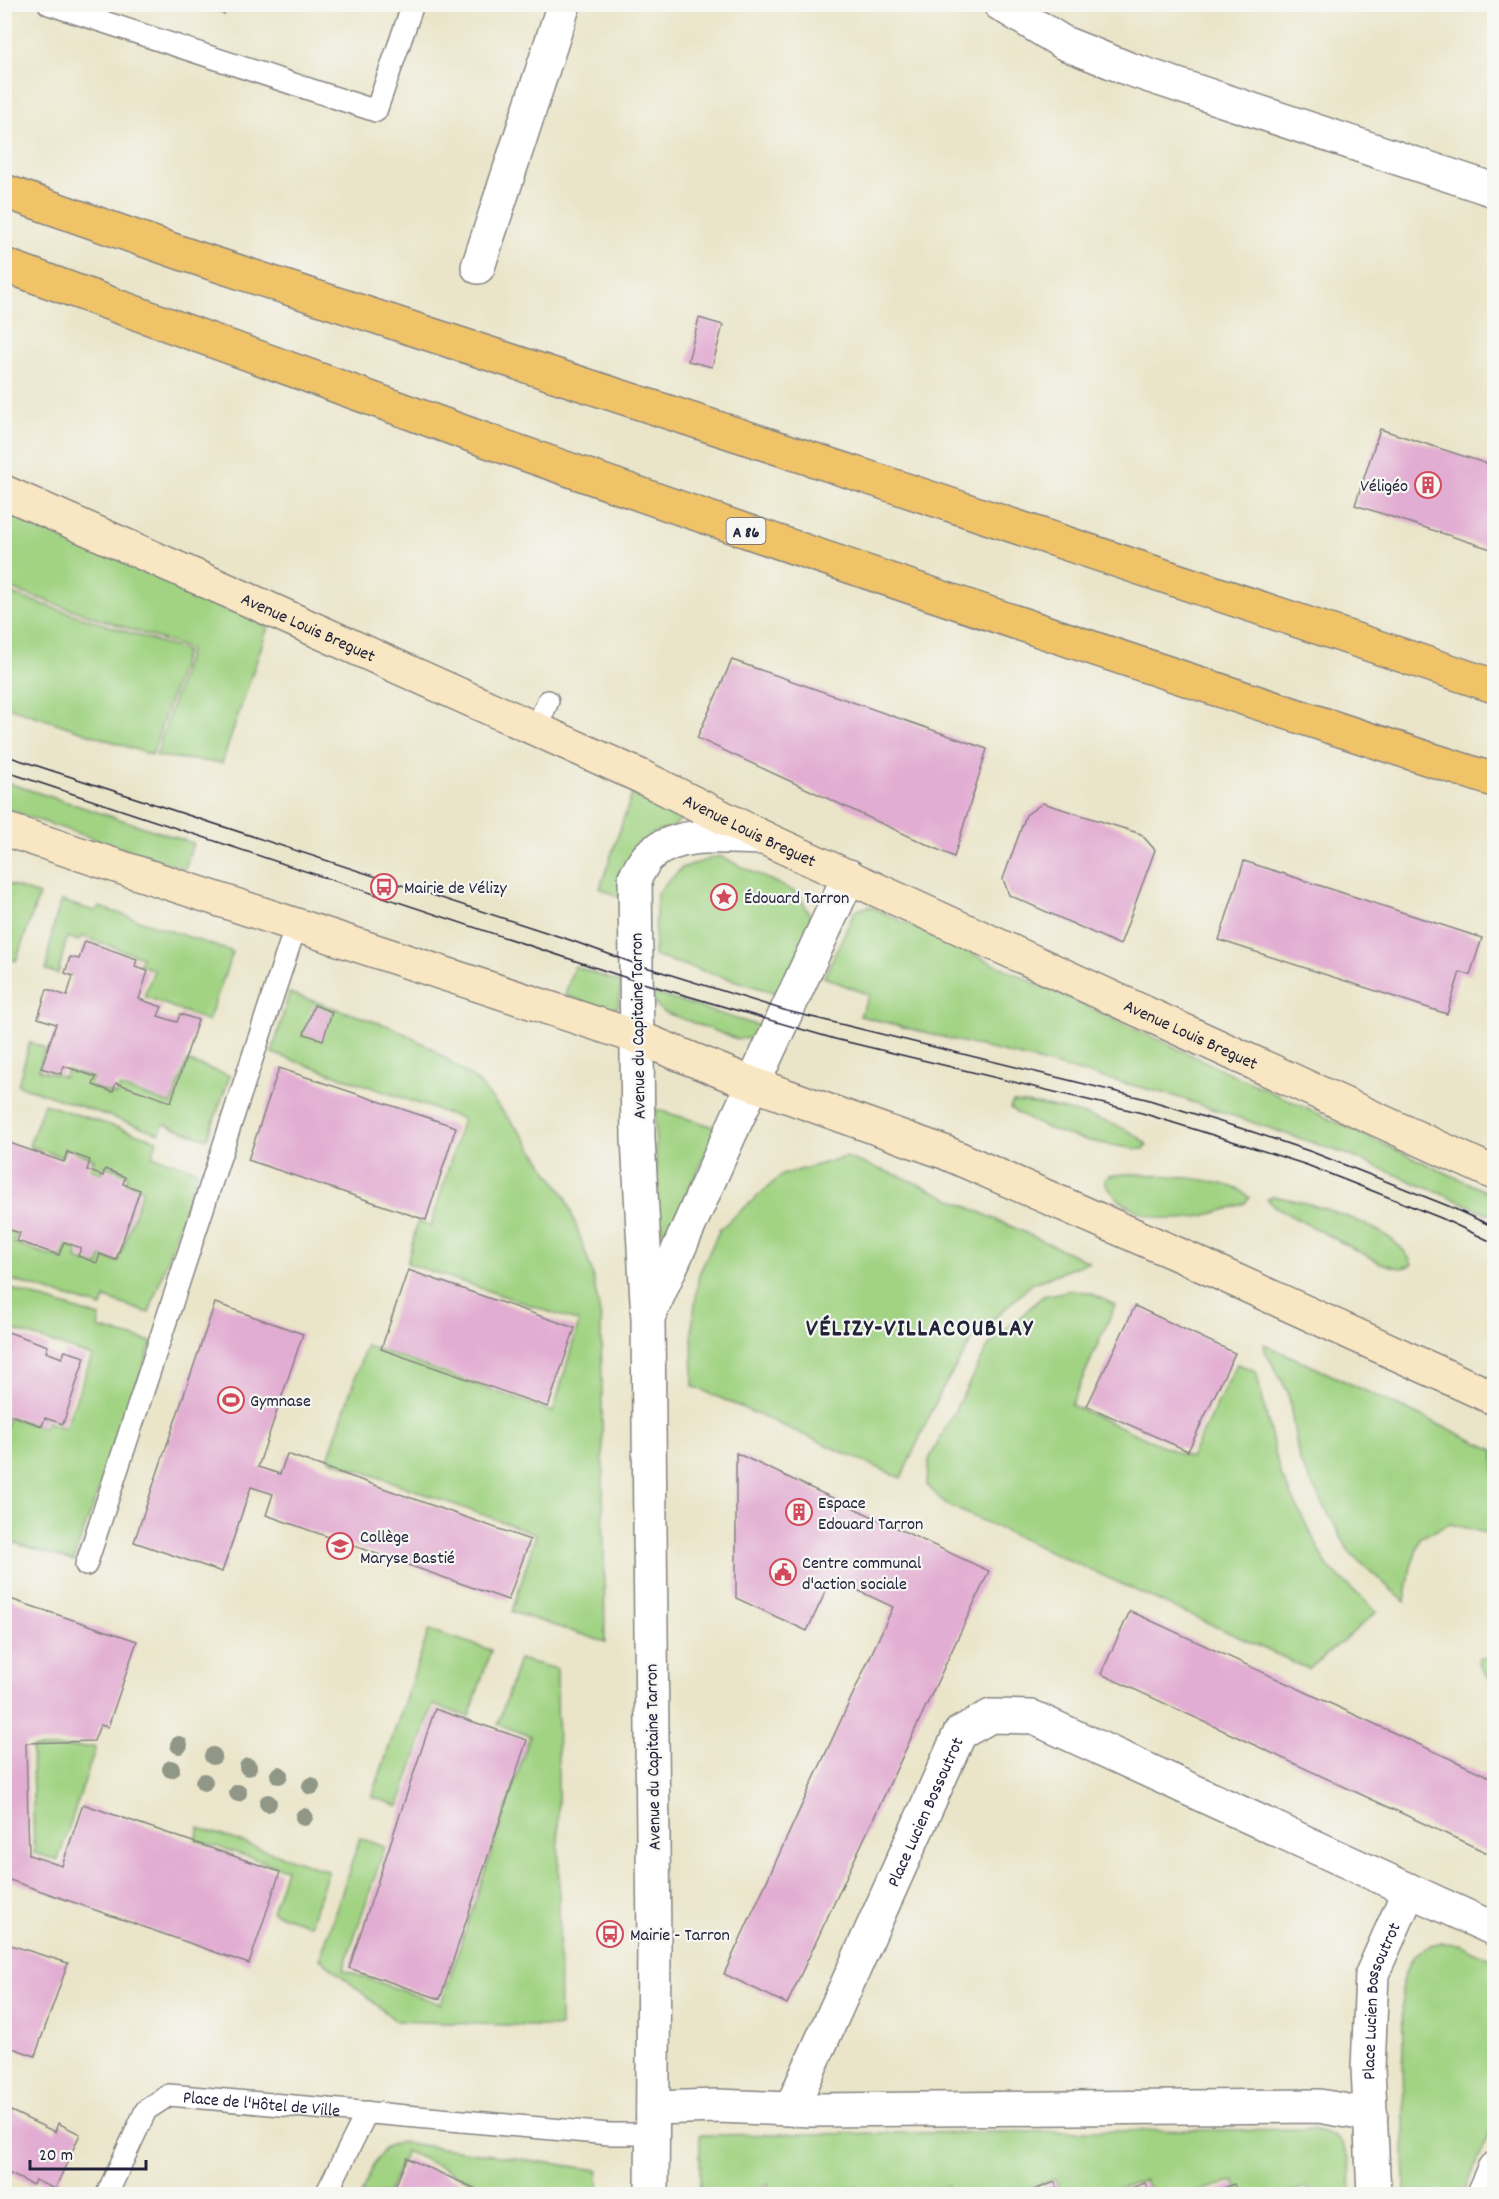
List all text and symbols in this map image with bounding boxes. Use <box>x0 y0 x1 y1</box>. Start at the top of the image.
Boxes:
building icon: Véligéo <box>1413 470 1443 500</box>
place label: Véligéo <box>1360 475 1408 500</box>
road number: A 86 <box>726 518 766 544</box>
street label: Avenue Louis Breguet <box>236 588 379 670</box>
street label: Avenue Louis Breguet <box>678 789 820 875</box>
bus stop icon: Mairie de Vélizy <box>369 872 399 902</box>
place label: Mairie de Vélizy <box>404 877 508 902</box>
place icon: Édouard Tarron <box>709 882 739 912</box>
place label: Édouard Tarron <box>744 887 849 912</box>
street label: Avenue du Capitaine Tarron <box>625 932 654 1120</box>
street label: Avenue Louis Breguet <box>1119 995 1261 1078</box>
district label: VÉLIZY-VILLACOUBLAY <box>806 1313 1034 1347</box>
sports icon: Gymnase <box>216 1385 246 1415</box>
place label: Gymnase <box>250 1390 311 1415</box>
place label: Espace Edouard Tarron <box>818 1492 923 1538</box>
building icon: Espace Edouard Tarron <box>784 1497 814 1527</box>
place label: Collège Maryse Bastié <box>360 1526 455 1572</box>
school or university icon: Collège Maryse Bastié <box>325 1531 355 1561</box>
place label: Centre communal d'action sociale <box>802 1552 922 1598</box>
public building icon: Centre communal d'action sociale <box>768 1557 798 1587</box>
street label: Avenue du Capitaine Tarron <box>640 1663 669 1851</box>
street label: Place Lucien Bossoutrot <box>882 1733 972 1892</box>
bus stop icon: Mairie - Tarron <box>595 1919 625 1949</box>
street label: Place Lucien Bossoutrot <box>1358 1919 1409 2081</box>
place label: Mairie - Tarron <box>630 1924 730 1949</box>
street label: Place de l'Hôtel de Ville <box>182 2086 341 2125</box>
scale bar <box>30 2133 146 2171</box>
text: 20 m <box>39 2144 73 2169</box>

